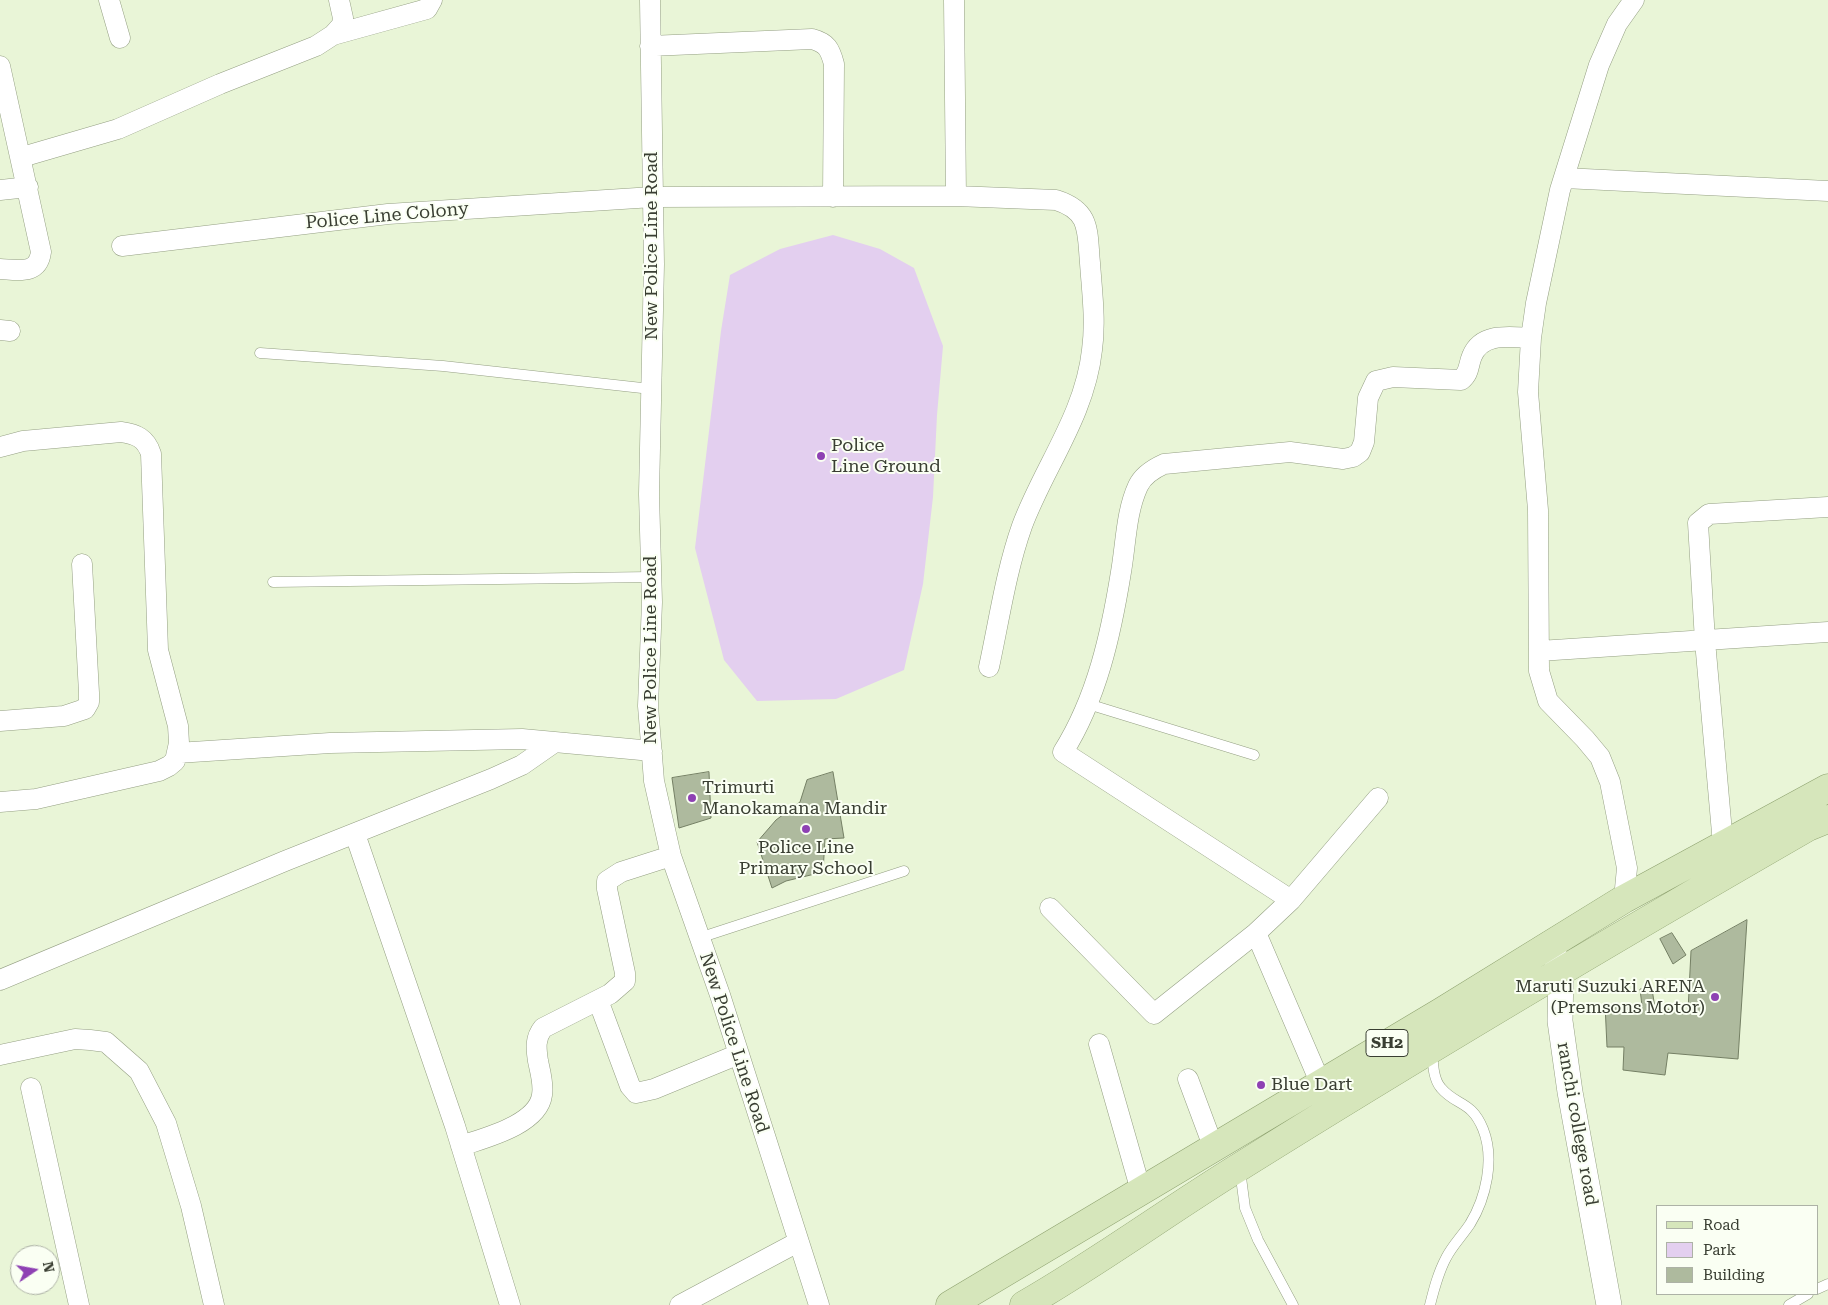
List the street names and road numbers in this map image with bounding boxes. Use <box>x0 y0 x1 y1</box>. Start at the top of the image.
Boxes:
street label: New Police Line Road <box>641 152 663 340</box>
street label: Police Line Colony <box>305 198 469 234</box>
street label: New Police Line Road <box>640 556 662 744</box>
street label: New Police Line Road <box>695 950 773 1136</box>
road number: SH2 <box>1366 1030 1408 1056</box>
street label: ranchi college road <box>1552 1040 1602 1208</box>

